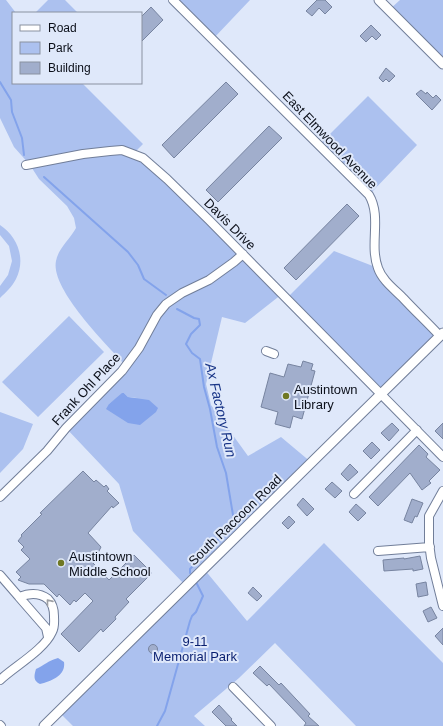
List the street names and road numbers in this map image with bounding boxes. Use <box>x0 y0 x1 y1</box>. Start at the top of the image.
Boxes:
street label: East Elmwood Avenue <box>280 88 380 192</box>
street label: Davis Drive <box>201 195 259 253</box>
street label: Frank Ohl Place <box>49 350 123 428</box>
street label: South Raccoon Road <box>185 472 285 568</box>

